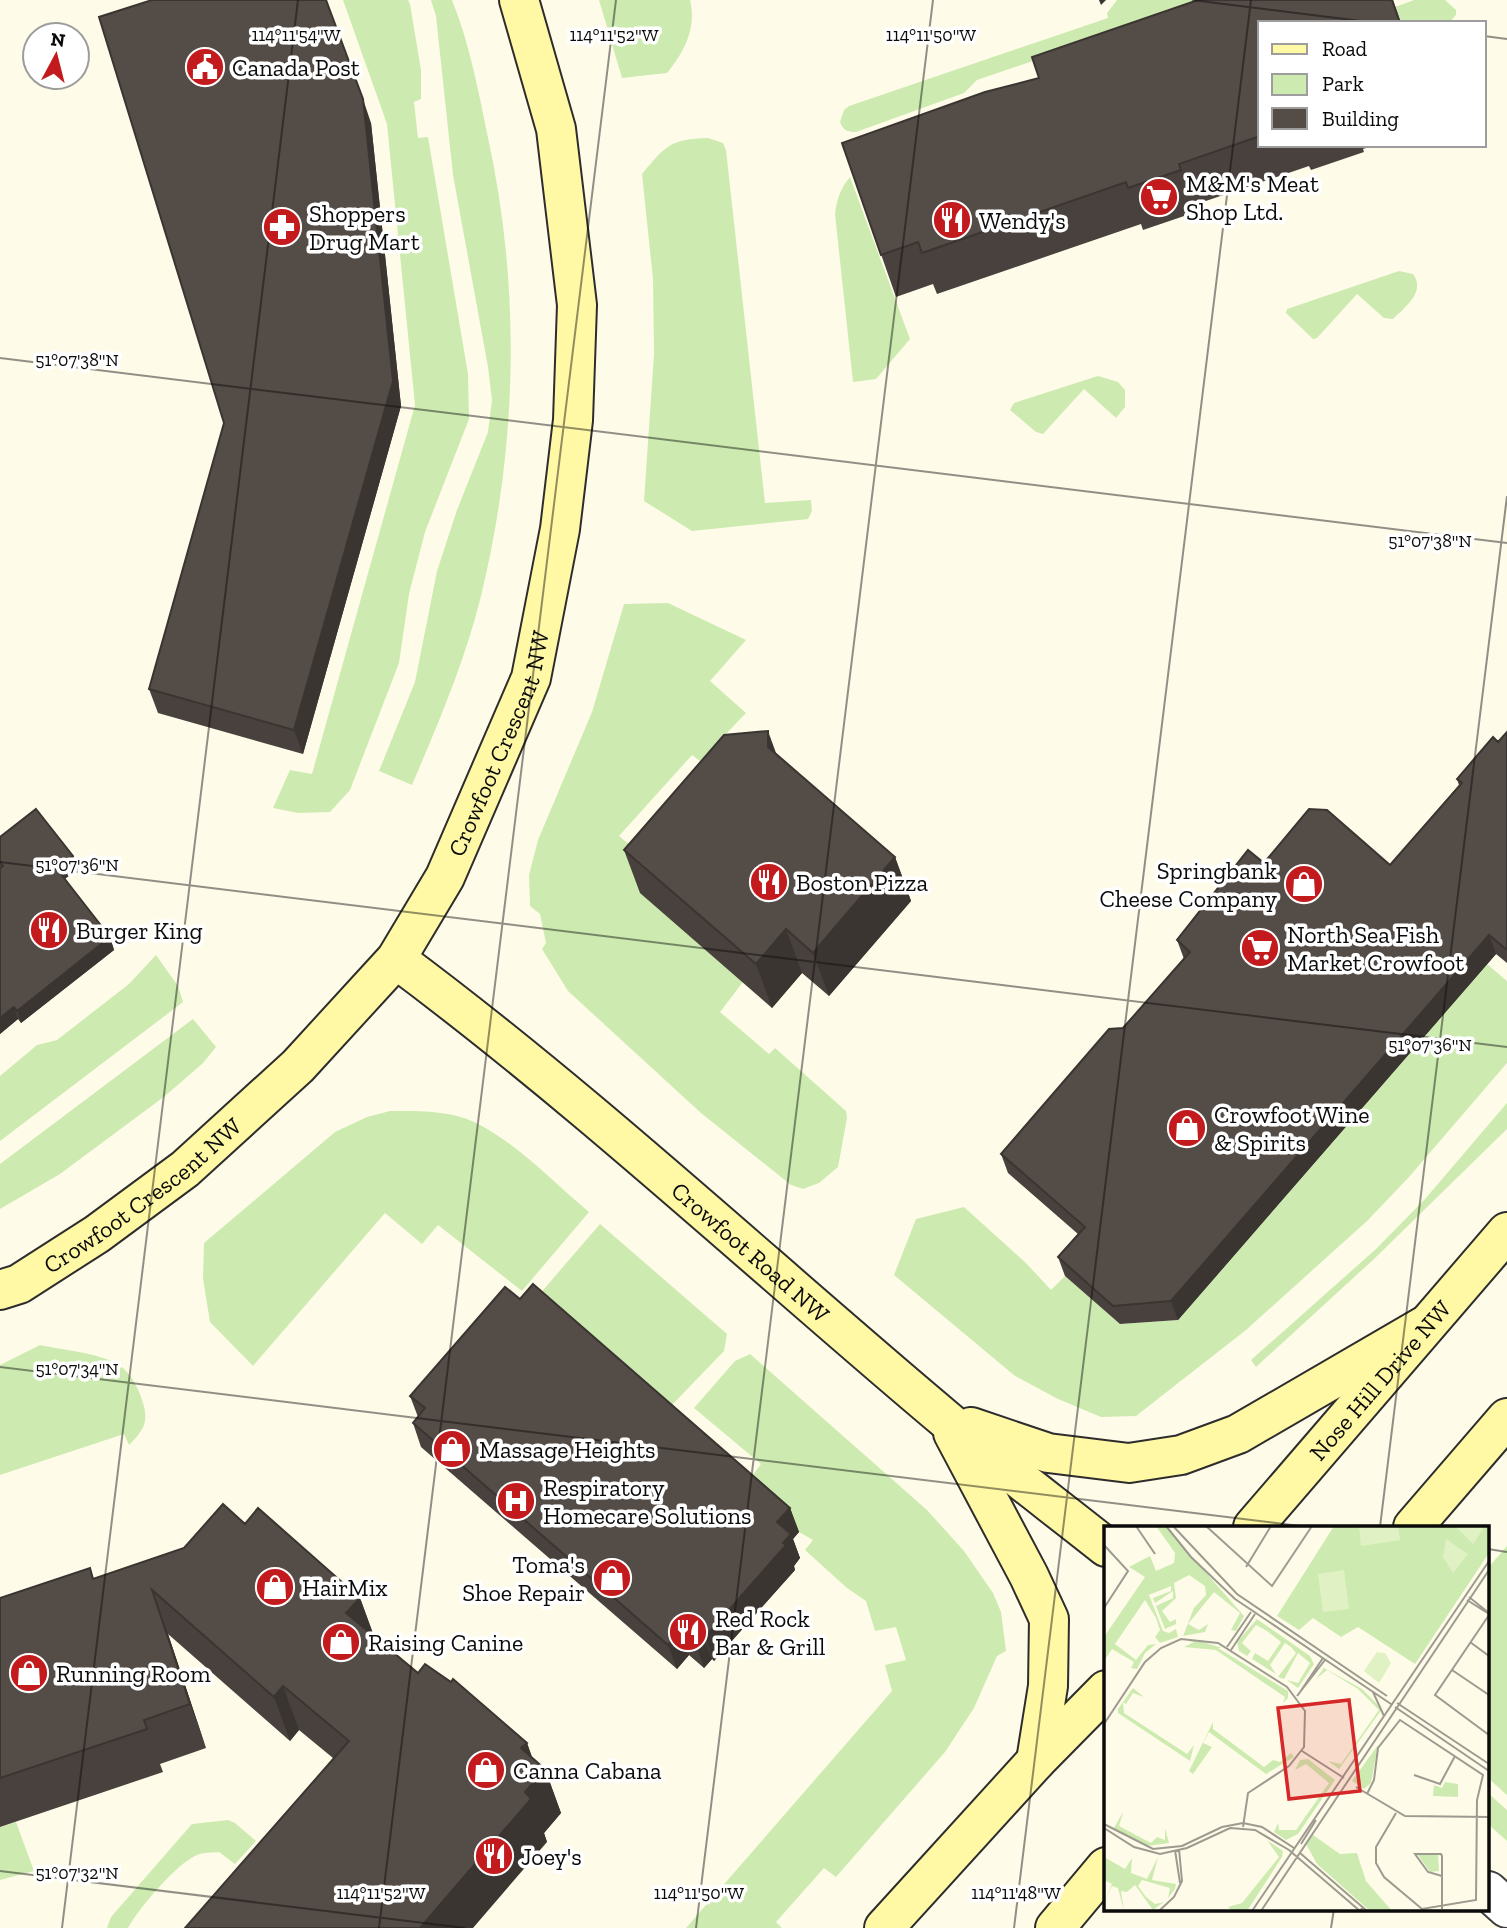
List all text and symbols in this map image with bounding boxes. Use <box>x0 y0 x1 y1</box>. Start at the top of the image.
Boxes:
north arrow <box>21 21 91 91</box>
legend <box>1258 21 1486 147</box>
text: 114°11'54"W <box>251 24 341 46</box>
text: 114°11'52"W <box>569 24 659 46</box>
text: 114°11'50"W <box>886 24 976 46</box>
text: N <box>49 27 67 52</box>
text: Road <box>1322 36 1368 61</box>
public building icon: Canada Post <box>184 46 226 88</box>
place label: Canada Post <box>232 53 360 82</box>
text: Park <box>1322 71 1364 96</box>
text: Building <box>1322 106 1399 131</box>
place label: M&M's Meat Shop Ltd. <box>1186 169 1319 226</box>
supermarket icon: M&M's Meat Shop Ltd. <box>1138 176 1180 218</box>
place label: Shoppers Drug Mart <box>309 199 420 256</box>
restaurant icon: Wendy's <box>931 199 973 241</box>
pharmacy icon: Shoppers Drug Mart <box>261 206 303 248</box>
place label: Wendy's <box>979 206 1066 235</box>
text: 51°07'38"N <box>35 349 119 371</box>
text: 51°07'38"N <box>1388 530 1472 552</box>
street label: Crowfoot Crescent NW <box>441 628 555 861</box>
text: 51°07'36"N <box>35 854 119 876</box>
place label: Springbank Cheese Company <box>1099 856 1278 913</box>
restaurant icon: Boston Pizza <box>748 861 790 903</box>
shop icon: Springbank Cheese Company <box>1283 863 1325 905</box>
place label: Boston Pizza <box>796 868 929 897</box>
restaurant icon: Burger King <box>28 909 70 951</box>
place label: Burger King <box>76 916 203 945</box>
place label: North Sea Fish Market Crowfoot <box>1287 920 1464 977</box>
supermarket icon: North Sea Fish Market Crowfoot <box>1239 927 1281 969</box>
text: 51°07'36"N <box>1388 1034 1472 1056</box>
place label: Crowfoot Wine & Spirits <box>1214 1100 1369 1157</box>
shop icon: Crowfoot Wine & Spirits <box>1166 1107 1208 1149</box>
street label: Crowfoot Crescent NW <box>38 1111 247 1279</box>
street label: Crowfoot Road NW <box>666 1175 836 1328</box>
street label: Nose Hill Drive NW <box>1303 1294 1457 1466</box>
text: 51°07'34"N <box>35 1358 119 1380</box>
shop icon: Massage Heights <box>431 1428 473 1470</box>
place label: Massage Heights <box>479 1435 656 1464</box>
place label: Respiratory Homecare Solutions <box>543 1473 752 1530</box>
hospital icon: Respiratory Homecare Solutions <box>495 1480 537 1522</box>
inset map <box>1104 1526 1490 1910</box>
place label: Toma's Shoe Repair <box>462 1550 585 1607</box>
shop icon: Toma's Shoe Repair <box>591 1557 633 1599</box>
shop icon: HairMix <box>254 1566 296 1608</box>
place label: HairMix <box>302 1573 388 1602</box>
place label: Red Rock Bar & Grill <box>715 1604 825 1661</box>
restaurant icon: Red Rock Bar & Grill <box>667 1611 709 1653</box>
shop icon: Raising Canine <box>320 1621 362 1663</box>
place label: Raising Canine <box>368 1628 523 1657</box>
shop icon: Running Room <box>8 1652 50 1694</box>
place label: Running Room <box>56 1659 211 1688</box>
shop icon: Canna Cabana <box>465 1749 507 1791</box>
place label: Canna Cabana <box>513 1756 662 1785</box>
restaurant icon: Joey's <box>473 1835 515 1877</box>
place label: Joey's <box>521 1842 582 1871</box>
text: 51°07'32"N <box>35 1862 119 1884</box>
text: 114°11'52"W <box>336 1882 426 1904</box>
text: 114°11'50"W <box>654 1882 744 1904</box>
text: 114°11'48"W <box>971 1882 1061 1904</box>

